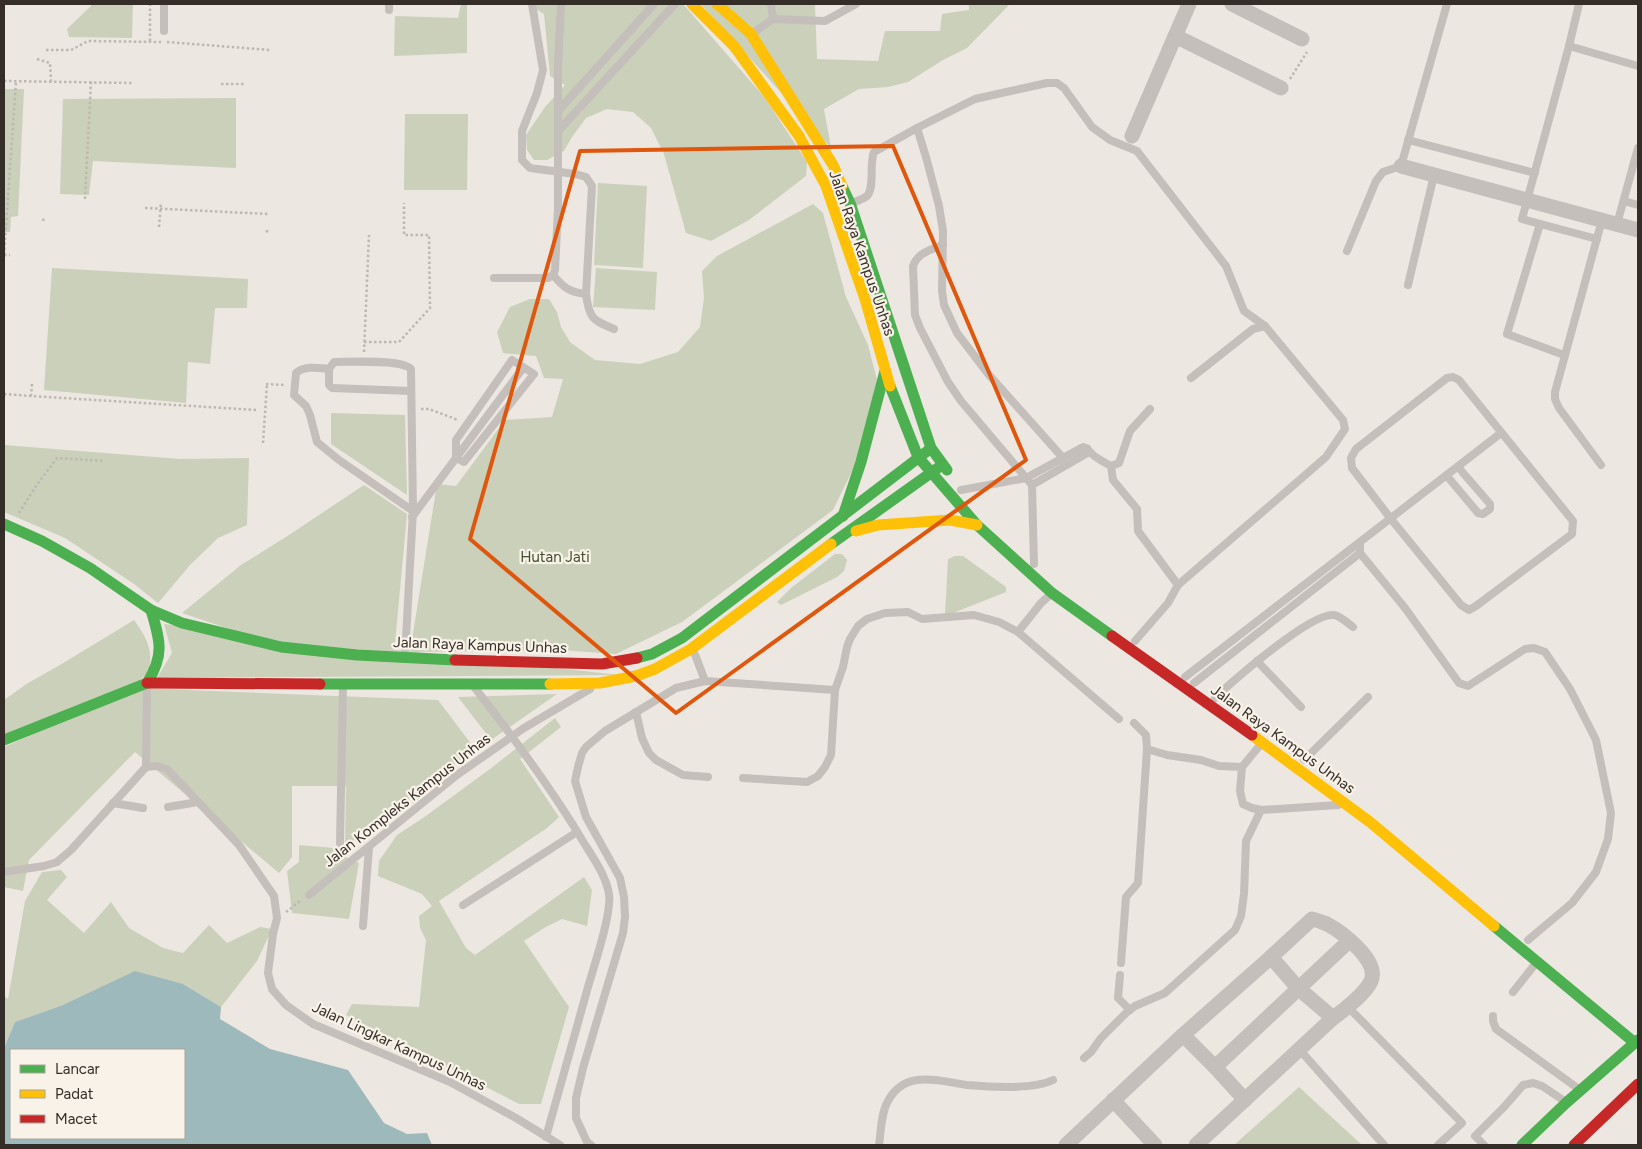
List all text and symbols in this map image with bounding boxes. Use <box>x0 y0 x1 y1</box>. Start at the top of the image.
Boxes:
street label: Jalan Raya Kampus Unhas <box>825 168 899 338</box>
park label: Hutan Jati <box>520 548 590 566</box>
street label: Jalan Raya Kampus Unhas <box>393 633 567 657</box>
street label: Jalan Raya Kampus Unhas <box>1207 681 1359 797</box>
street label: Jalan Kompleks Kampus Unhas <box>320 729 494 871</box>
street label: Jalan Lingkar Kampus Unhas <box>309 998 489 1094</box>
legend <box>10 1049 185 1139</box>
text: Lancar <box>55 1060 100 1078</box>
text: Padat <box>55 1085 94 1103</box>
text: Macet <box>55 1110 98 1128</box>

